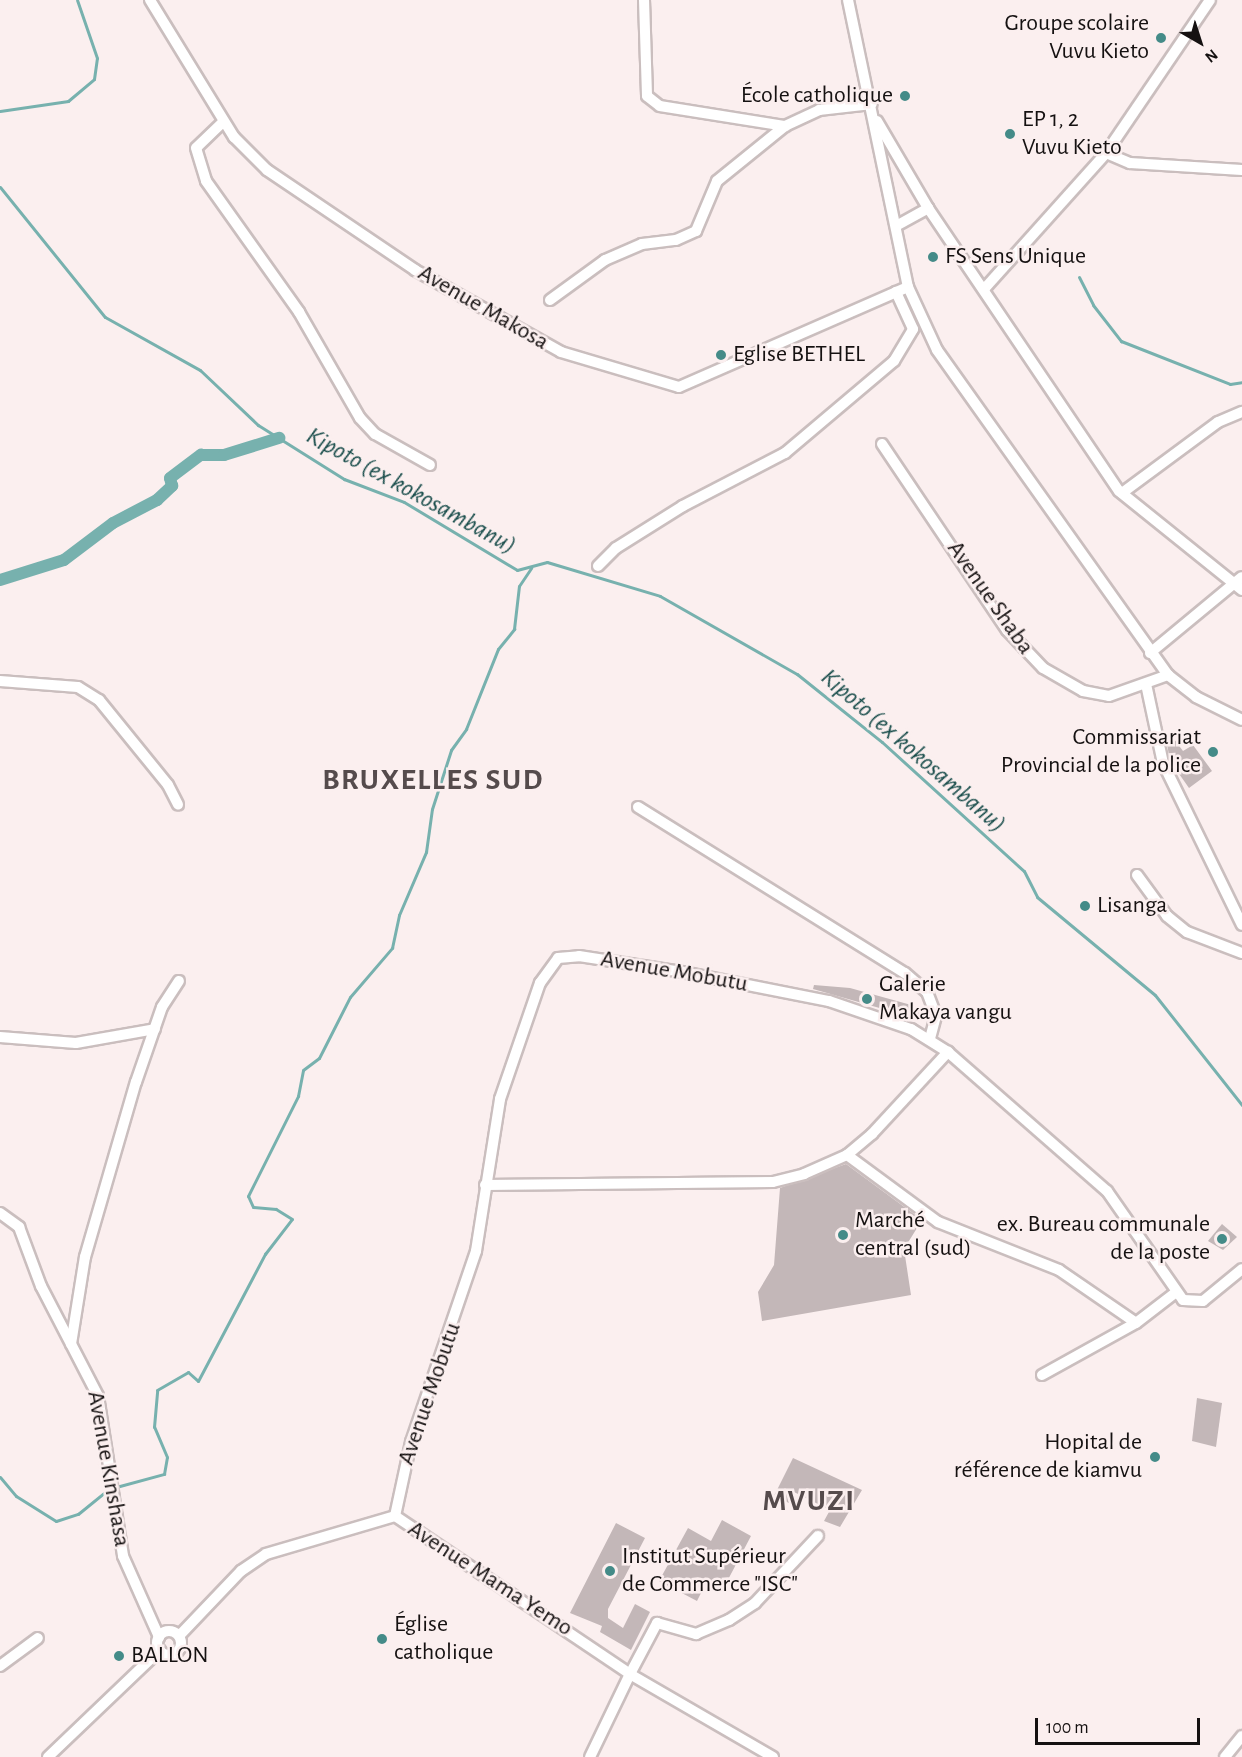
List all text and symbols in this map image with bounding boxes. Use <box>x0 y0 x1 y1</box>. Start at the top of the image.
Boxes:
place label: Groupe scolaire Vuvu Kieto <box>1005 10 1149 66</box>
north arrow <box>1170 12 1230 72</box>
marker: Groupe scolaire Vuvu Kieto <box>1154 31 1168 45</box>
text: N <box>1202 46 1221 66</box>
place label: École catholique <box>741 82 893 110</box>
marker: École catholique <box>898 89 912 103</box>
place label: EP 1, 2 Vuvu Kieto <box>1022 106 1122 162</box>
marker: EP 1, 2 Vuvu Kieto <box>1003 127 1017 141</box>
place label: FS Sens Unique <box>945 243 1086 271</box>
marker: FS Sens Unique <box>926 250 940 264</box>
street label: Avenue Makosa <box>413 259 553 357</box>
place label: Eglise BETHEL <box>733 341 865 369</box>
marker: Eglise BETHEL <box>714 348 728 362</box>
water label: Kipoto (ex kokosambanu) <box>301 420 521 562</box>
street label: Avenue Shaba <box>940 536 1040 660</box>
water label: Kipoto (ex kokosambanu) <box>814 662 1012 840</box>
place label: Commissariat Provincial de la police <box>1001 724 1201 780</box>
marker: Commissariat Provincial de la police <box>1206 745 1220 759</box>
district label: BRUXELLES SUD <box>322 762 544 798</box>
place label: Lisanga <box>1097 892 1167 920</box>
marker: Lisanga <box>1078 899 1092 913</box>
street label: Avenue Mobutu <box>598 945 750 999</box>
place label: Galerie Makaya vangu <box>879 971 1012 1027</box>
marker: Galerie Makaya vangu <box>860 992 874 1006</box>
place label: Marché central (sud) <box>855 1207 972 1263</box>
place label: ex. Bureau communale de la poste <box>997 1211 1210 1267</box>
marker: Marché central (sud) <box>836 1228 850 1242</box>
marker: ex. Bureau communale de la poste <box>1215 1232 1229 1246</box>
street label: Avenue Mobutu <box>392 1319 468 1469</box>
street label: Avenue Kinshasa <box>80 1389 136 1549</box>
place label: Hopital de référence de kiamvu <box>954 1429 1142 1485</box>
marker: Hopital de référence de kiamvu <box>1146 1448 1164 1466</box>
district label: MVUZI <box>762 1483 856 1519</box>
street label: Avenue Mama Yemo <box>402 1515 578 1643</box>
place label: Institut Supérieur de Commerce "ISC" <box>622 1543 798 1599</box>
marker: Institut Supérieur de Commerce "ISC" <box>603 1564 617 1578</box>
place label: Église catholique <box>394 1611 493 1667</box>
marker: Église catholique <box>375 1632 389 1646</box>
place label: BALLON <box>131 1642 209 1670</box>
marker: BALLON <box>112 1649 126 1663</box>
scale bar <box>1038 1706 1203 1744</box>
text: 100 m <box>1046 1719 1089 1737</box>

